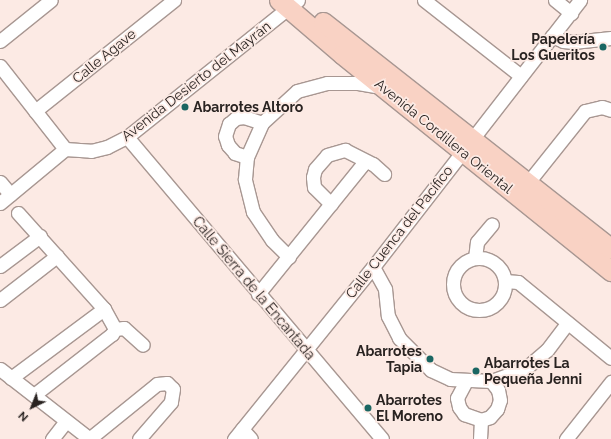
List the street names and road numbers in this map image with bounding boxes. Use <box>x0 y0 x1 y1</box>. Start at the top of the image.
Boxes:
street label: Avenida Desierto del Mayrán <box>118 17 274 145</box>
street label: Calle Agave <box>69 25 139 87</box>
street label: Avenida Cordillera Oriental <box>372 75 516 197</box>
street label: Calle Cuenca del Pacífico <box>342 162 456 302</box>
street label: Calle Sierra de la Encantada <box>189 213 319 363</box>

